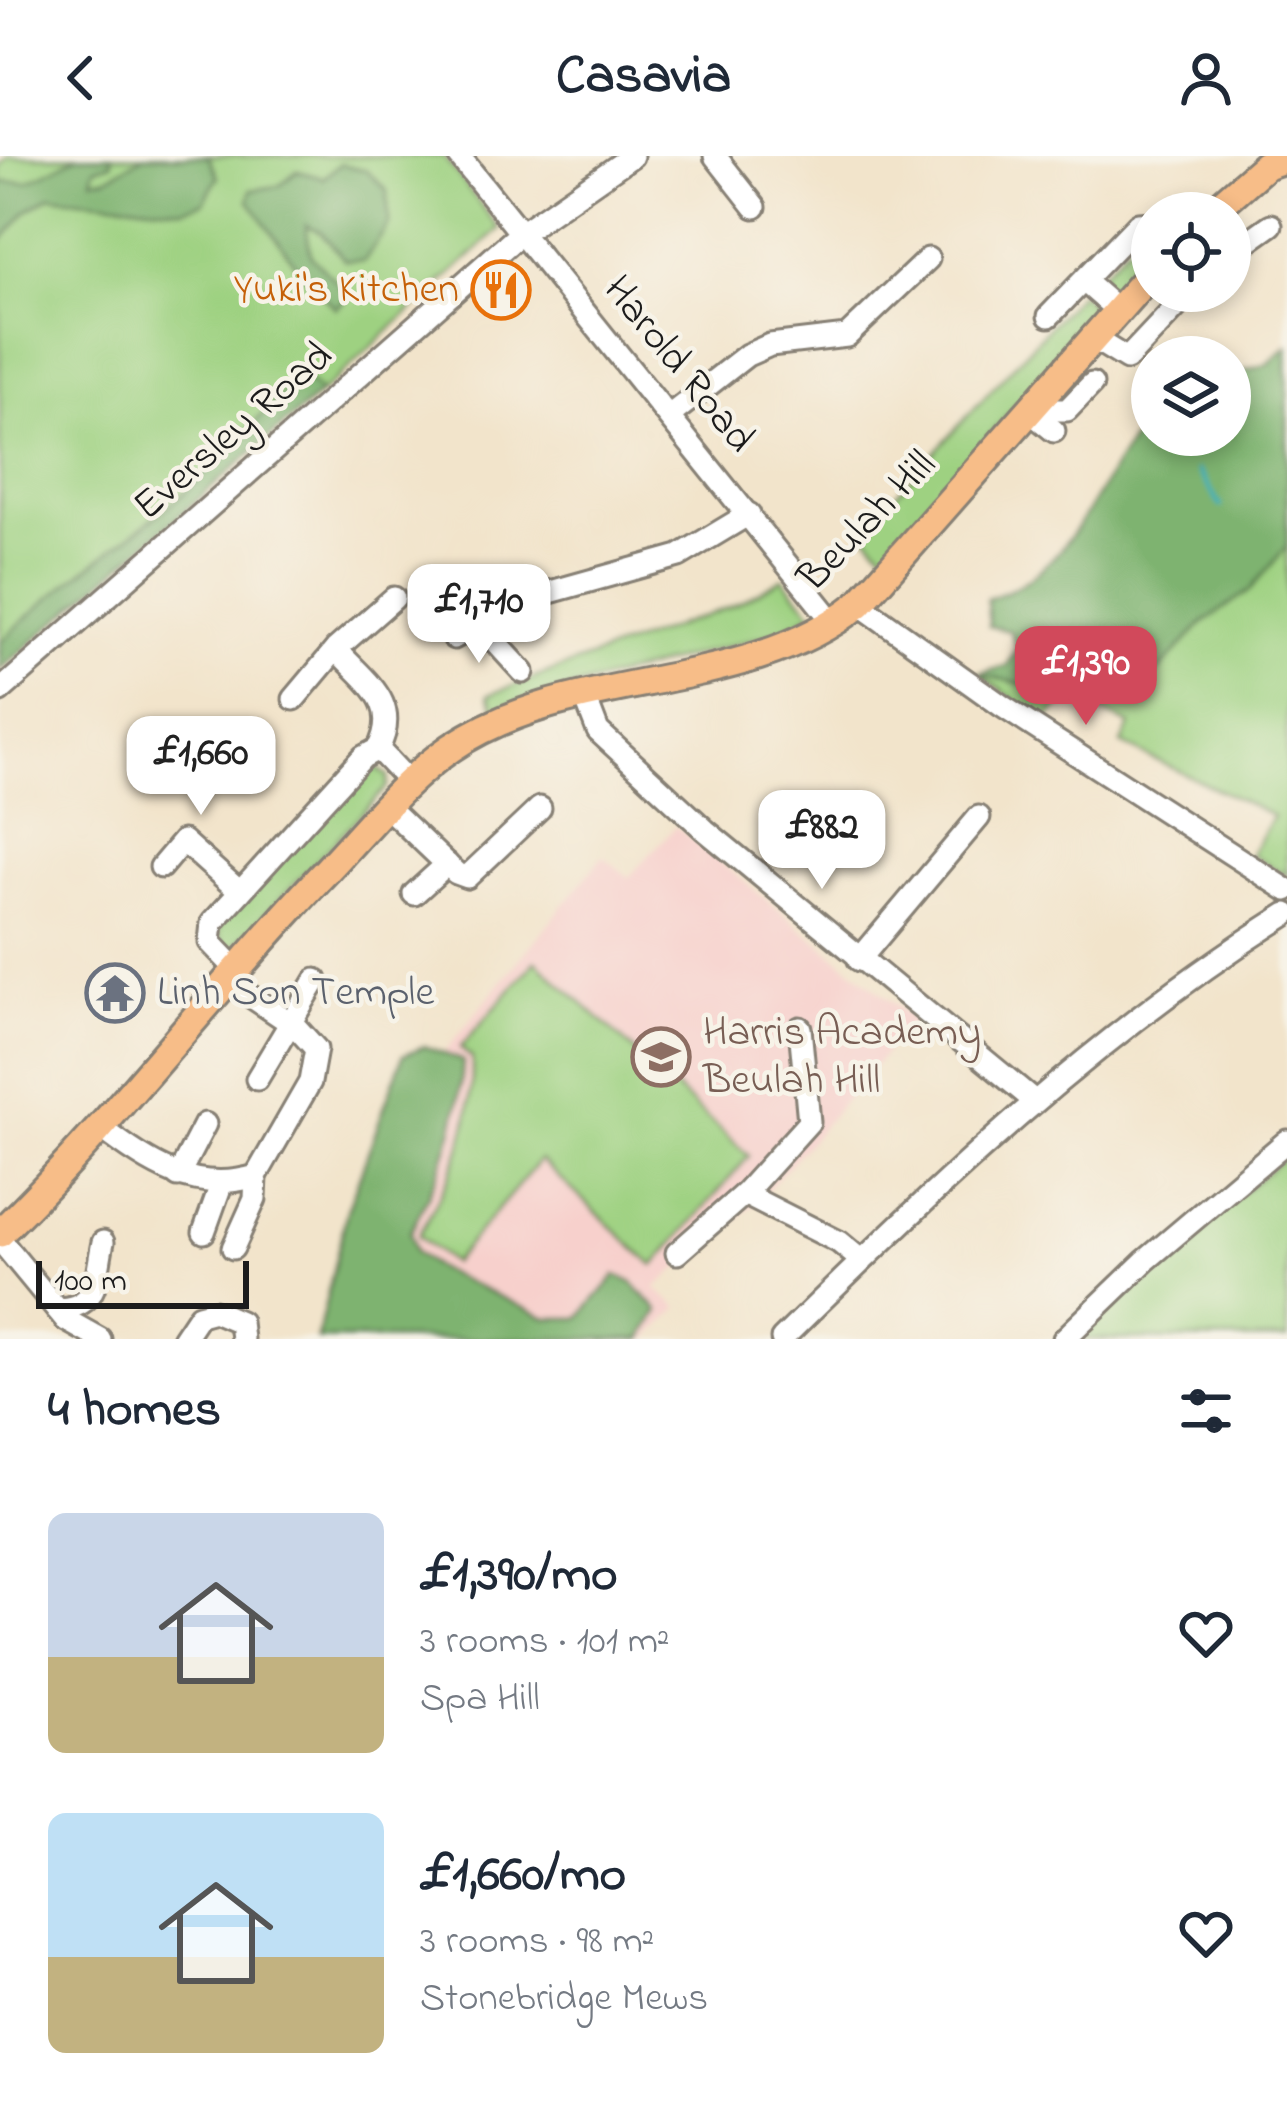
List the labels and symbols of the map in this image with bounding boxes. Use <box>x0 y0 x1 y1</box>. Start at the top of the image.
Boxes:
restaurant icon: Yuki's Kitchen <box>470 259 532 321</box>
place label: Yuki's Kitchen <box>233 260 459 321</box>
street label: Harold Road <box>587 263 769 467</box>
street label: Eversley Road <box>121 328 347 536</box>
street label: Beulah Hill <box>784 437 952 608</box>
pin: £1,710 <box>381 564 577 666</box>
pin: £1,390 <box>988 626 1184 728</box>
pin: £1,660 <box>103 716 299 818</box>
pin: £882 <box>751 790 893 892</box>
temple icon: Linh Son Temple <box>84 962 146 1024</box>
place label: Linh Son Temple <box>157 963 434 1024</box>
place label: Harris Academy Beulah Hill <box>702 1003 981 1112</box>
school or university icon: Harris Academy Beulah Hill <box>630 1026 692 1088</box>
scale bar <box>36 1255 249 1308</box>

